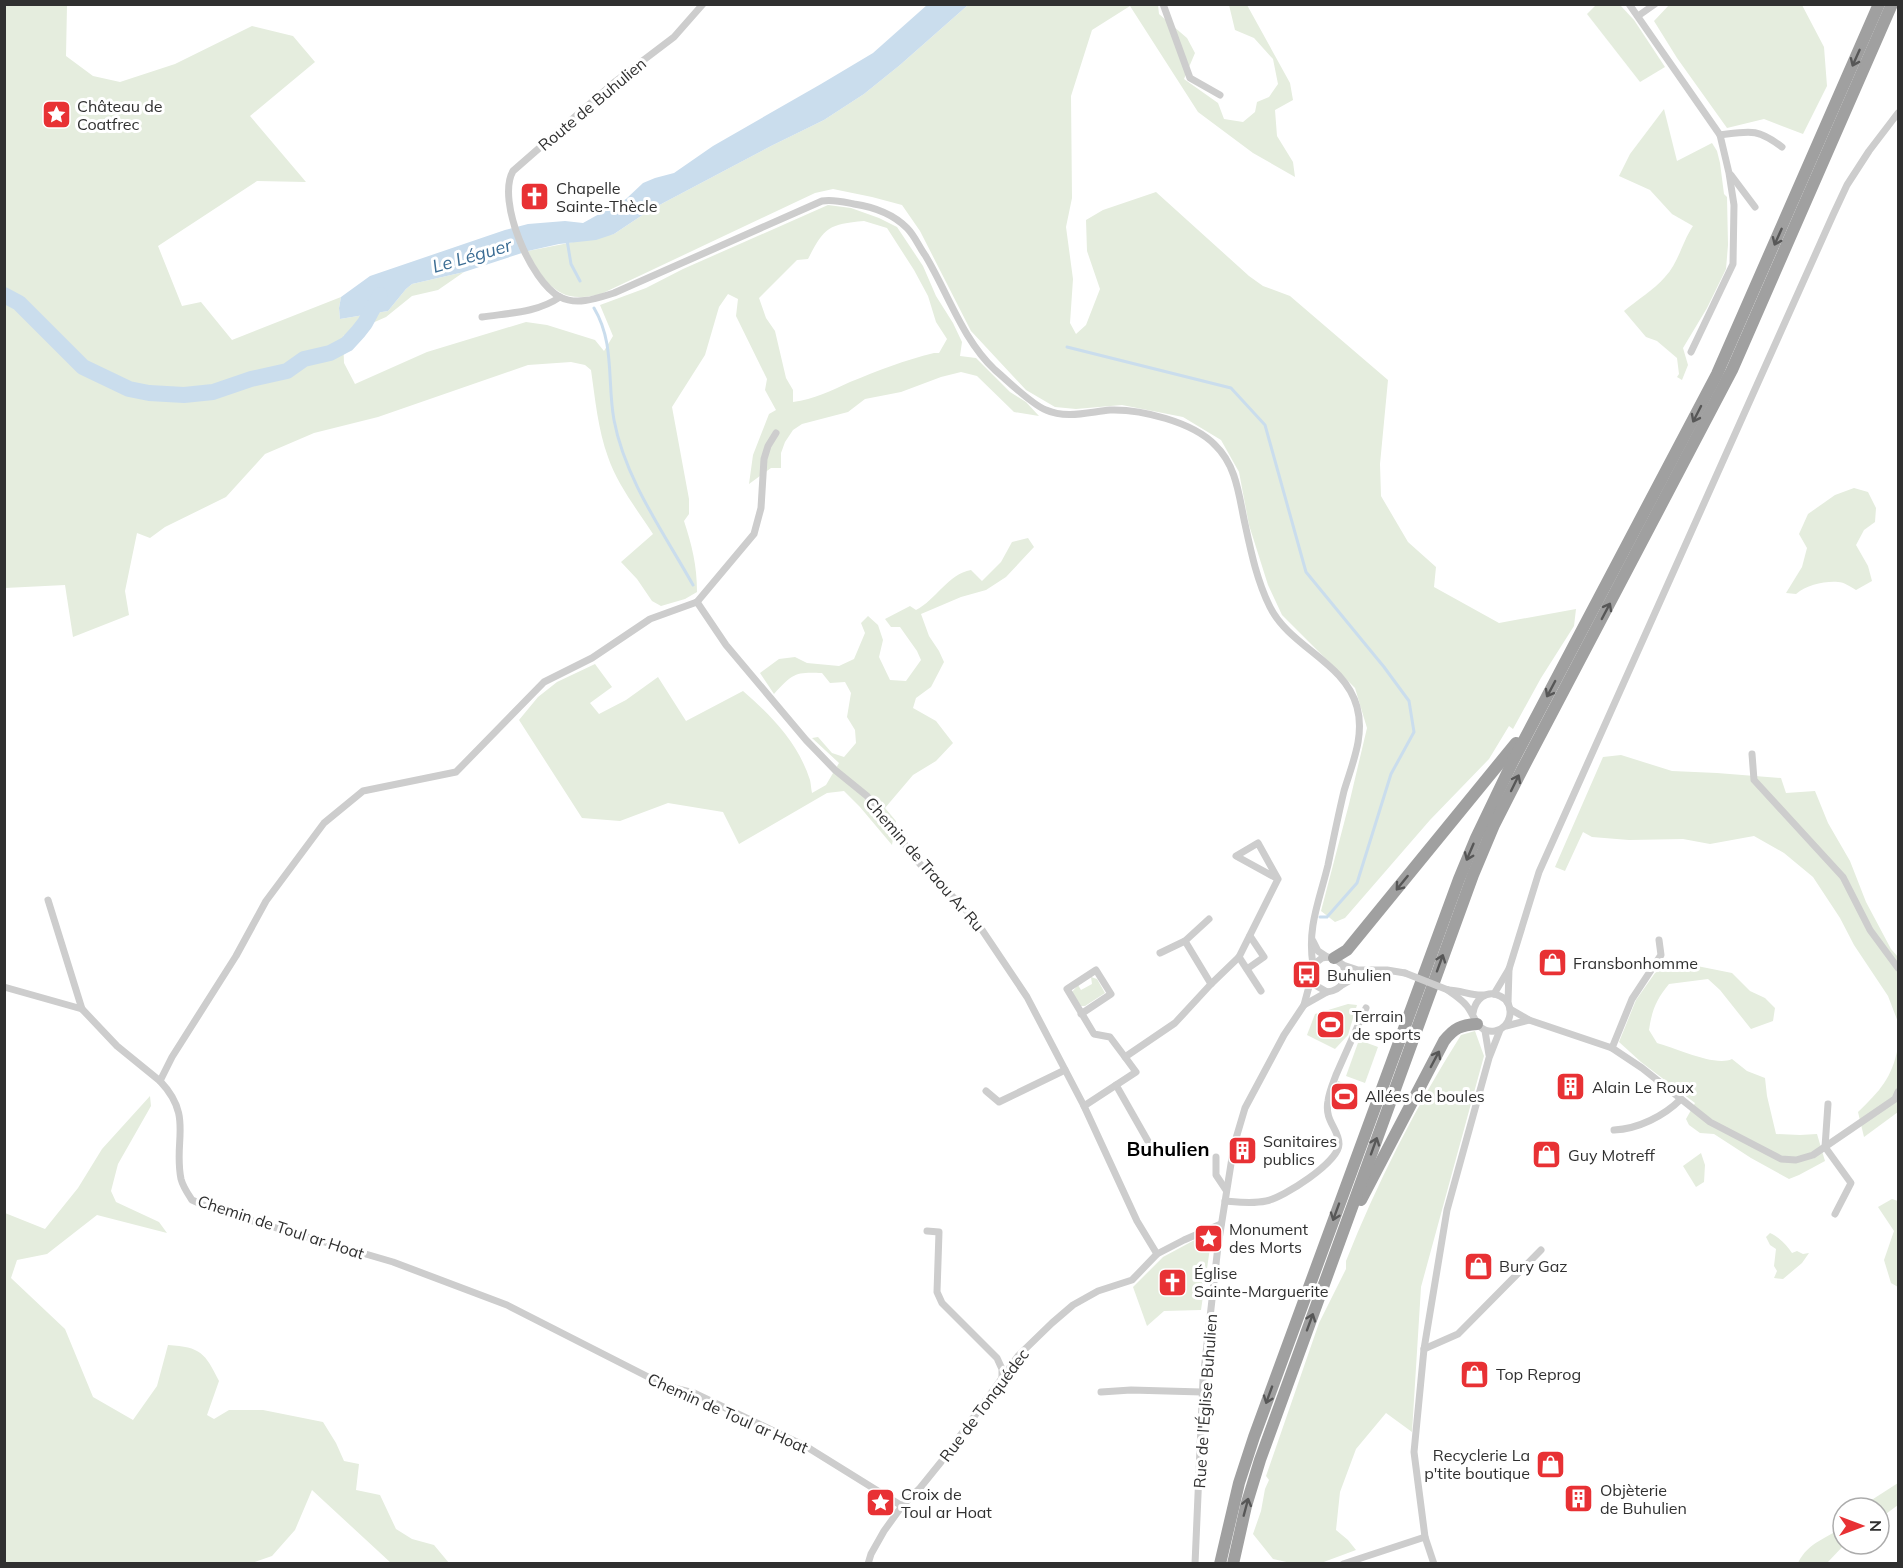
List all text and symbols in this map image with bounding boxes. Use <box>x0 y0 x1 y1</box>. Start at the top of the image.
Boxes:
one-way arrow <box>1849 49 1861 67</box>
street label: Route de Buhulien <box>534 53 650 155</box>
place label: Château de Coatfrec <box>77 96 162 134</box>
place icon: Château de Coatfrec <box>40 99 72 131</box>
place label: Chapelle Sainte-Thècle <box>556 178 657 216</box>
church icon: Chapelle Sainte-Thècle <box>519 181 551 213</box>
one-way arrow <box>1772 227 1783 246</box>
water label: Le Léguer <box>430 233 516 278</box>
one-way arrow <box>1691 405 1702 423</box>
one-way arrow <box>1601 602 1612 620</box>
one-way arrow <box>1544 680 1556 698</box>
one-way arrow <box>1509 775 1521 792</box>
street label: Chemin de Traou Ar Ru <box>861 793 989 935</box>
one-way arrow <box>1464 843 1475 861</box>
one-way arrow <box>1395 875 1408 891</box>
shop icon: Fransbonhomme <box>1536 947 1568 979</box>
place label: Fransbonhomme <box>1573 953 1698 973</box>
one-way arrow <box>1436 954 1447 973</box>
bus stop icon: Buhulien <box>1290 959 1322 991</box>
place label: Buhulien <box>1327 965 1391 985</box>
place label: Terrain de sports <box>1352 1006 1421 1044</box>
sports icon: Terrain de sports <box>1315 1009 1347 1041</box>
one-way arrow <box>1429 1051 1441 1068</box>
building icon: Alain Le Roux <box>1555 1071 1587 1103</box>
place label: Alain Le Roux <box>1592 1077 1694 1097</box>
sports icon: Allées de boules <box>1328 1080 1360 1112</box>
place label: Allées de boules <box>1365 1086 1485 1106</box>
place label: Sanitaires publics <box>1263 1131 1337 1169</box>
building icon: Sanitaires publics <box>1226 1134 1258 1166</box>
district label: Buhulien <box>1126 1136 1210 1161</box>
one-way arrow <box>1369 1138 1380 1156</box>
shop icon: Guy Motreff <box>1531 1139 1563 1171</box>
place label: Guy Motreff <box>1568 1145 1656 1165</box>
street label: Chemin de Toul ar Hoat <box>195 1191 367 1263</box>
one-way arrow <box>1330 1202 1341 1221</box>
place label: Monument des Morts <box>1229 1219 1309 1257</box>
place icon: Monument des Morts <box>1192 1222 1224 1254</box>
shop icon: Bury Gaz <box>1462 1250 1494 1282</box>
place label: Bury Gaz <box>1499 1256 1568 1276</box>
place label: Église Sainte-Marguerite <box>1194 1263 1328 1301</box>
church icon: Église Sainte-Marguerite <box>1157 1266 1189 1298</box>
street label: Rue de l'Église Buhulien <box>1189 1313 1221 1489</box>
one-way arrow <box>1306 1314 1317 1332</box>
street label: Rue de Tonquédec <box>935 1344 1033 1465</box>
shop icon: Top Reprog <box>1459 1358 1491 1390</box>
place label: Top Reprog <box>1496 1364 1581 1384</box>
street label: Chemin de Toul ar Hoat <box>645 1369 812 1458</box>
one-way arrow <box>1263 1385 1274 1404</box>
place label: Recyclerie La p'tite boutique <box>1424 1445 1530 1483</box>
shop icon: Recyclerie La p'tite boutique <box>1535 1448 1567 1480</box>
place label: Objèterie de Buhulien <box>1600 1480 1687 1518</box>
building icon: Objèterie de Buhulien <box>1563 1483 1595 1515</box>
place label: Croix de Toul ar Hoat <box>901 1484 992 1522</box>
place icon: Croix de Toul ar Hoat <box>864 1487 896 1519</box>
north arrow <box>1831 1496 1891 1556</box>
one-way arrow <box>1241 1497 1253 1516</box>
text: N <box>1866 1520 1886 1532</box>

